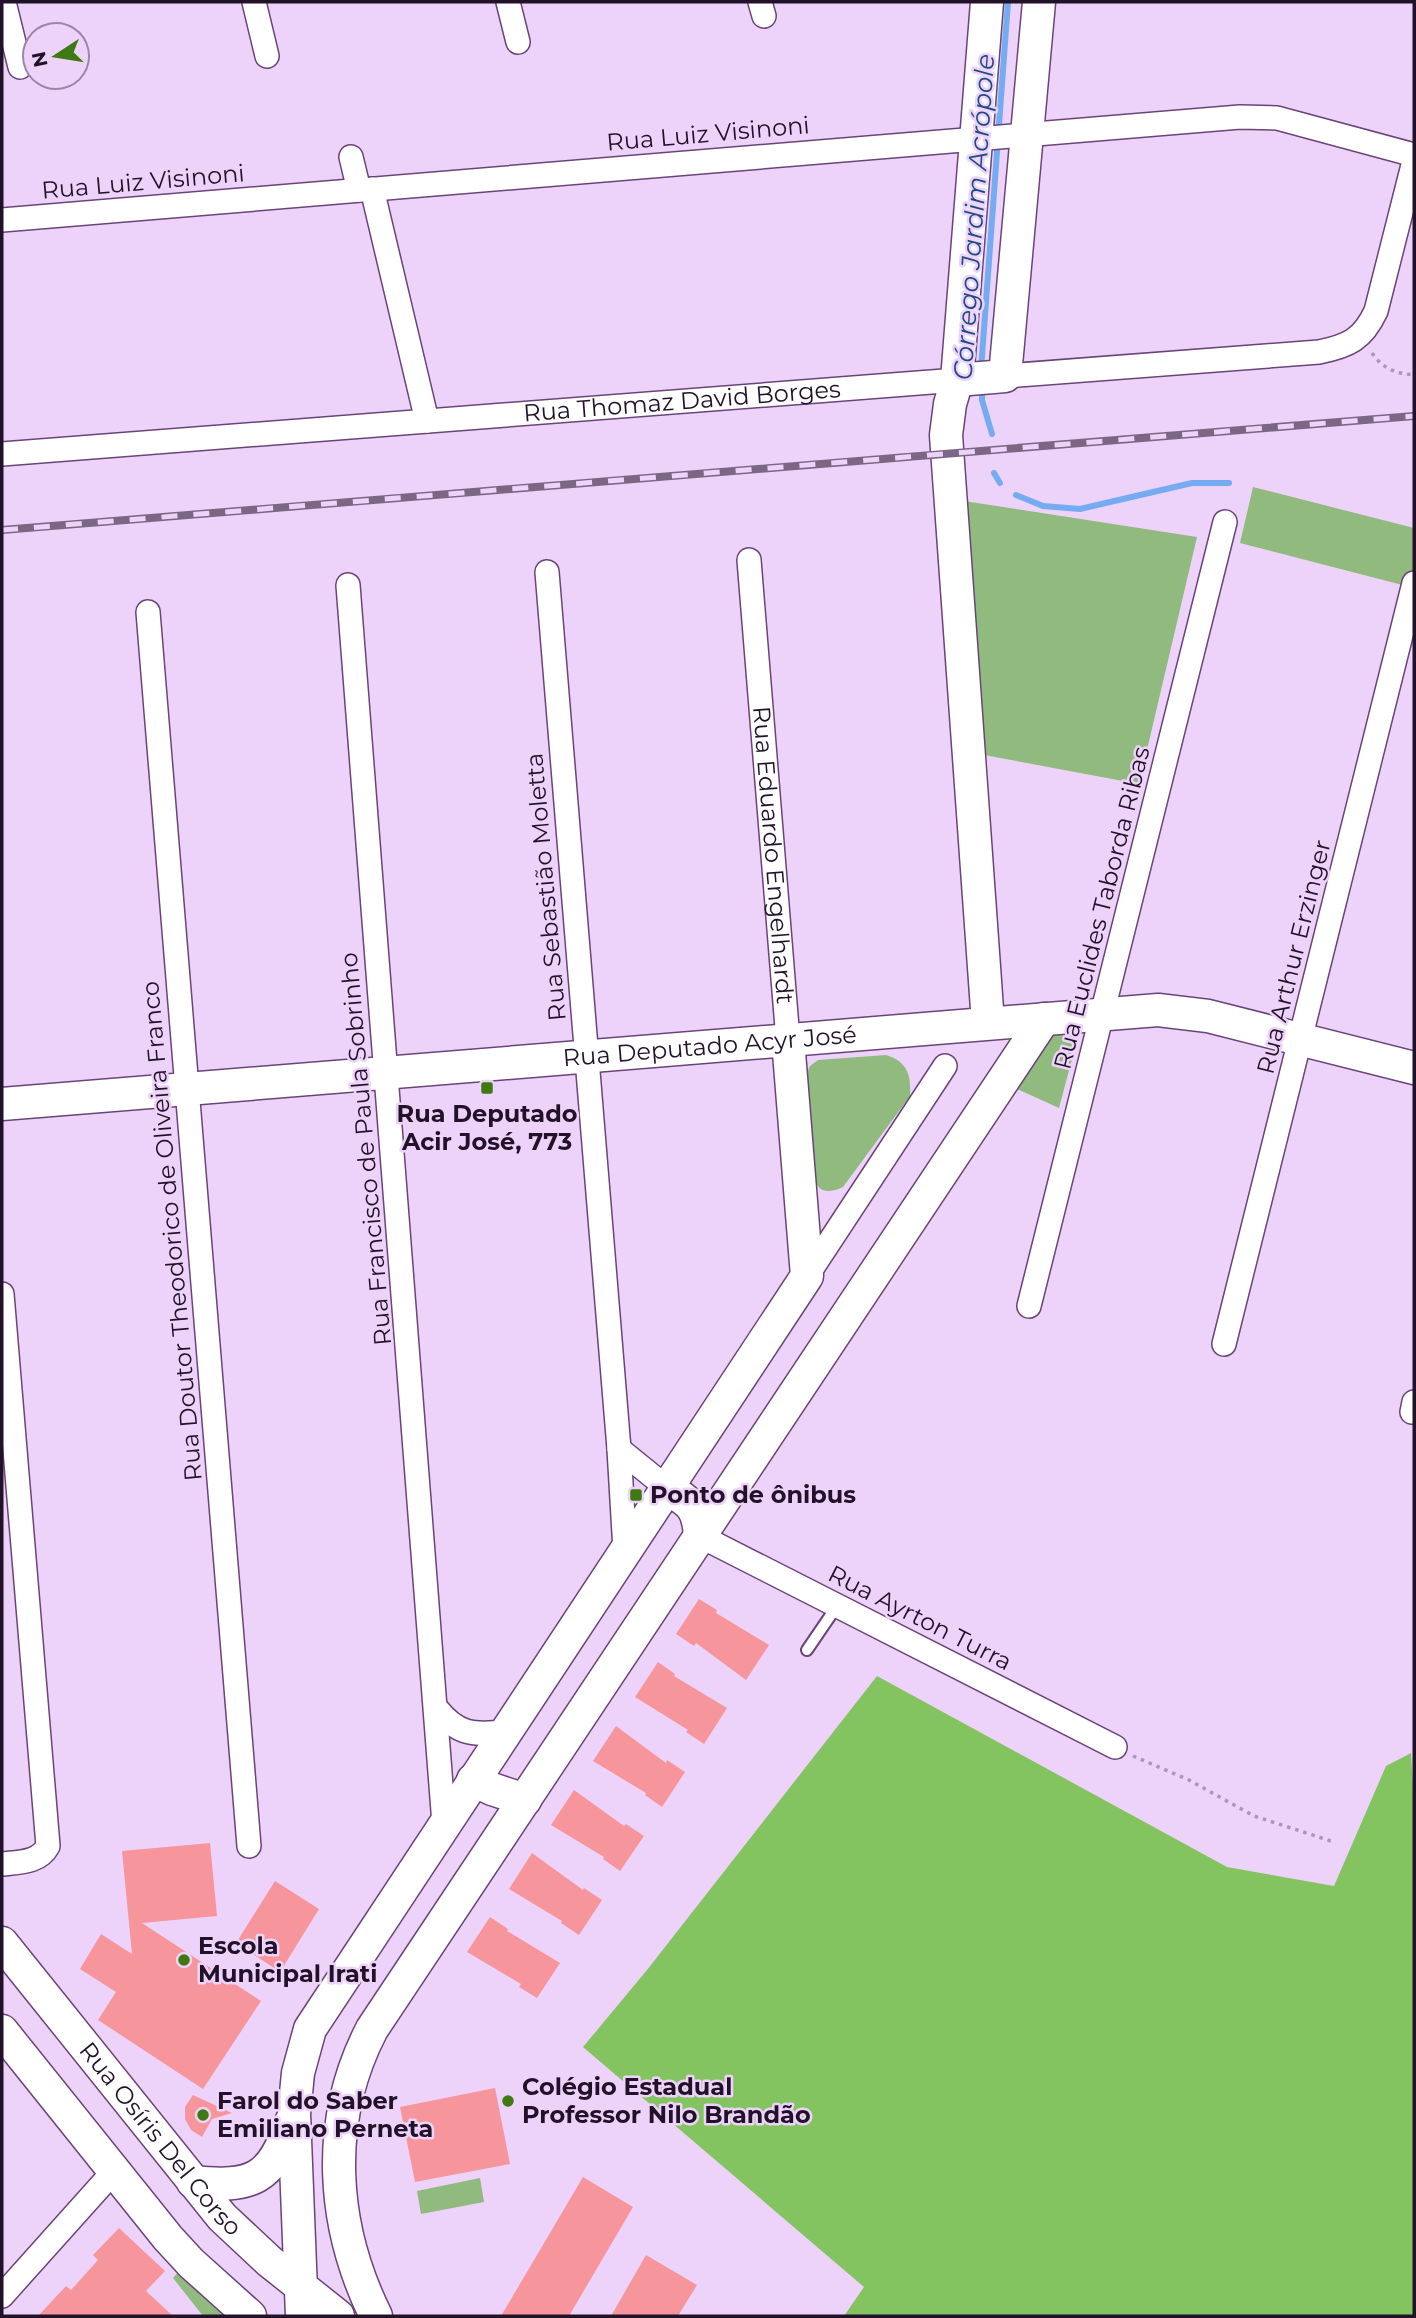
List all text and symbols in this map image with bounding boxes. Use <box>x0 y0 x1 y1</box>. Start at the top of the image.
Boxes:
north arrow <box>21 21 91 91</box>
text: N <box>27 50 53 69</box>
water label: Córrego Jardim Acrópole <box>947 53 1001 381</box>
street label: Rua Luiz Visinoni <box>605 110 811 157</box>
street label: Rua Luiz Visinoni <box>40 158 246 205</box>
street label: Rua Thomaz David Borges <box>522 374 842 428</box>
street label: Rua Eduardo Engelhardt <box>747 705 800 1005</box>
street label: Rua Euclides Taborda Ribas <box>1047 744 1156 1072</box>
street label: Rua Sebastião Moletta <box>519 752 572 1022</box>
street label: Rua Arthur Erzinger <box>1250 837 1337 1077</box>
street label: Rua Francisco de Paula Sobrinho <box>334 951 397 1347</box>
street label: Rua Doutor Theodorico de Oliveira Franco <box>135 980 208 1482</box>
street label: Rua Deputado Acyr José <box>562 1020 858 1072</box>
marker: Rua Deputado Acir José, 773 <box>479 1080 495 1096</box>
place label: Rua Deputado Acir José, 773 <box>397 1099 577 1156</box>
place label: Ponto de ônibus <box>650 1480 856 1509</box>
marker: Ponto de ônibus <box>628 1487 644 1503</box>
street label: Rua Ayrton Turra <box>824 1559 1017 1676</box>
place label: Escola Municipal Irati <box>198 1931 377 1988</box>
marker: Escola Municipal Irati <box>176 1952 192 1968</box>
street label: Rua Osíris Del Corso <box>73 2036 248 2242</box>
place label: Colégio Estadual Professor Nilo Brandão <box>522 2072 811 2129</box>
place label: Farol do Saber Emiliano Perneta <box>217 2086 433 2143</box>
marker: Colégio Estadual Professor Nilo Brandão <box>500 2093 516 2109</box>
marker: Farol do Saber Emiliano Perneta <box>195 2107 211 2123</box>

